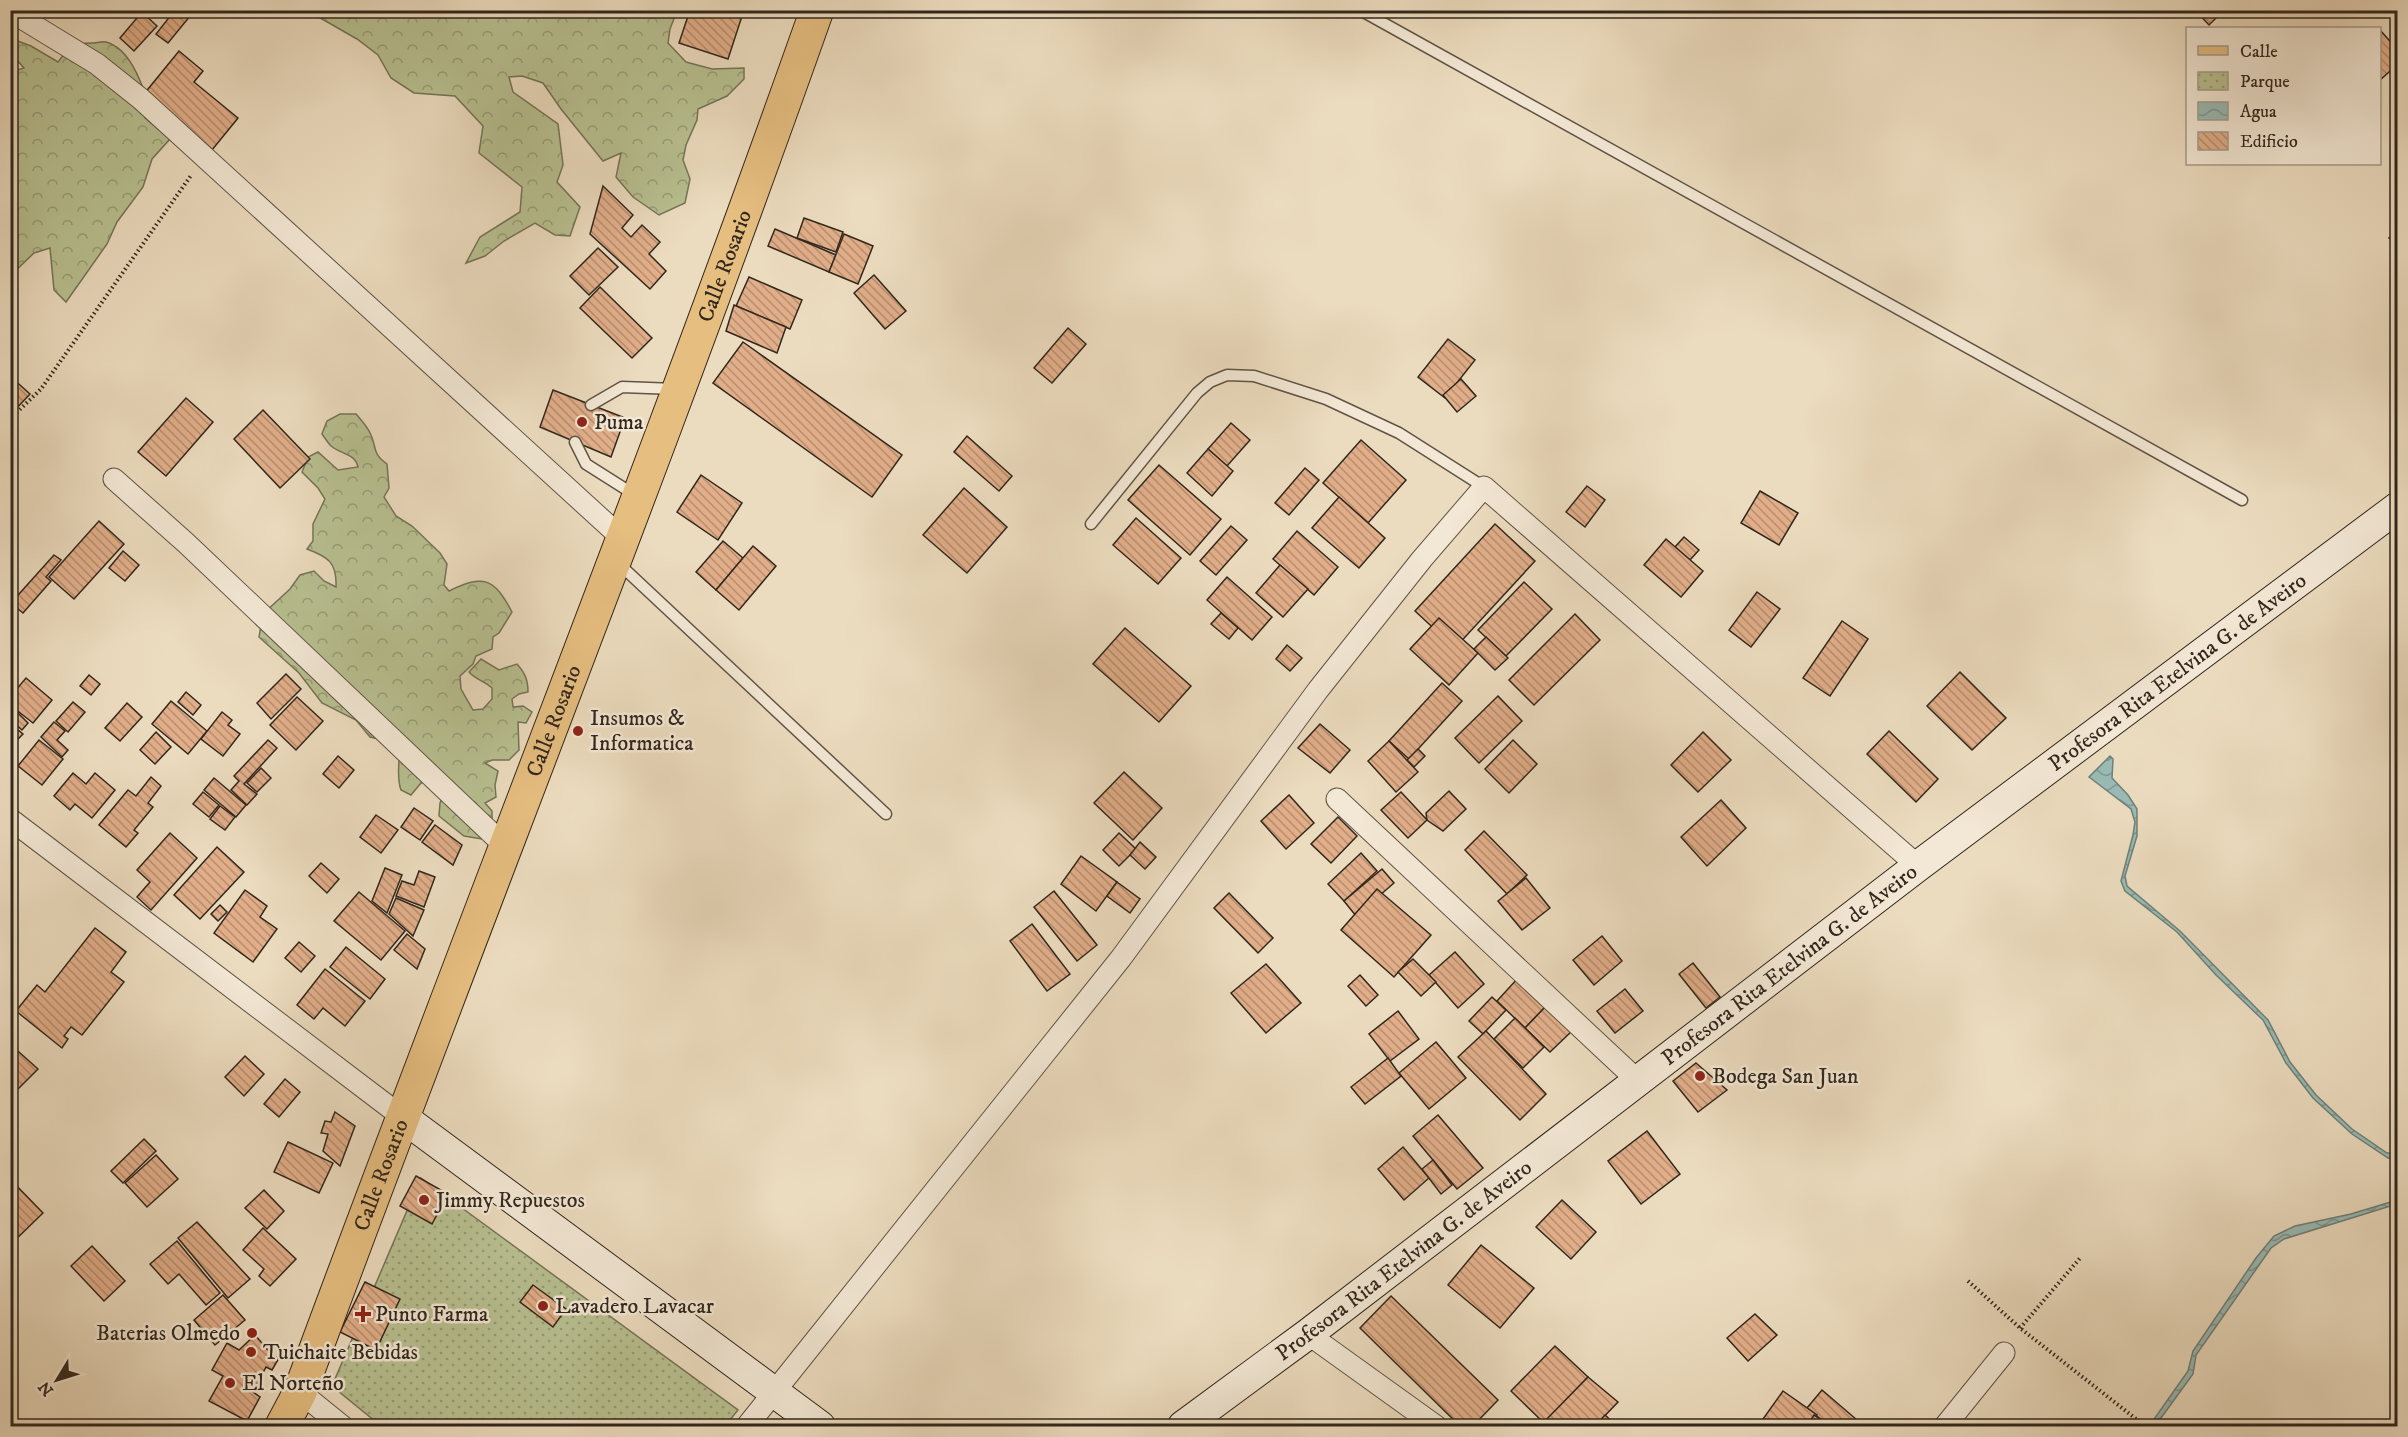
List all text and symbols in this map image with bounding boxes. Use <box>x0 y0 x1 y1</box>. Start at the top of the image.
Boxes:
legend <box>2186 27 2381 165</box>
text: Calle <box>2240 41 2278 63</box>
text: Parque <box>2240 71 2290 93</box>
text: Agua <box>2240 101 2277 123</box>
text: Edificio <box>2240 131 2298 153</box>
street label: Calle Rosario <box>692 206 758 326</box>
place label: Puma <box>594 409 644 436</box>
marker: Puma <box>575 415 589 429</box>
street label: Profesora Rita Etelvina G. de Aveiro <box>2043 567 2312 777</box>
street label: Calle Rosario <box>520 661 587 781</box>
place label: Insumos & Informatica <box>590 705 694 757</box>
marker: Insumos & Informatica <box>571 724 585 738</box>
street label: Profesora Rita Etelvina G. de Aveiro <box>1656 858 1923 1071</box>
place label: Bodega San Juan <box>1712 1063 1859 1090</box>
marker: Bodega San Juan <box>1693 1069 1707 1083</box>
street label: Calle Rosario <box>348 1115 414 1235</box>
street label: Profesora Rita Etelvina G. de Aveiro <box>1270 1154 1537 1367</box>
place label: Jimmy Repuestos <box>434 1187 585 1214</box>
marker: Jimmy Repuestos <box>417 1193 431 1207</box>
place label: Lavadero Lavacar <box>555 1293 715 1320</box>
marker: Lavadero Lavacar <box>536 1299 550 1313</box>
place label: Punto Farma <box>375 1301 489 1328</box>
marker: Punto Farma <box>356 1307 370 1321</box>
place label: Baterias Olmedo <box>96 1320 240 1347</box>
marker: Baterias Olmedo <box>245 1326 259 1340</box>
place label: Tuichaite Bebidas <box>263 1339 418 1366</box>
marker: Tuichaite Bebidas <box>244 1345 258 1359</box>
north arrow <box>27 1350 87 1410</box>
place label: El Norteño <box>242 1370 344 1397</box>
marker: El Norteño <box>223 1376 237 1390</box>
text: N <box>34 1377 58 1400</box>

